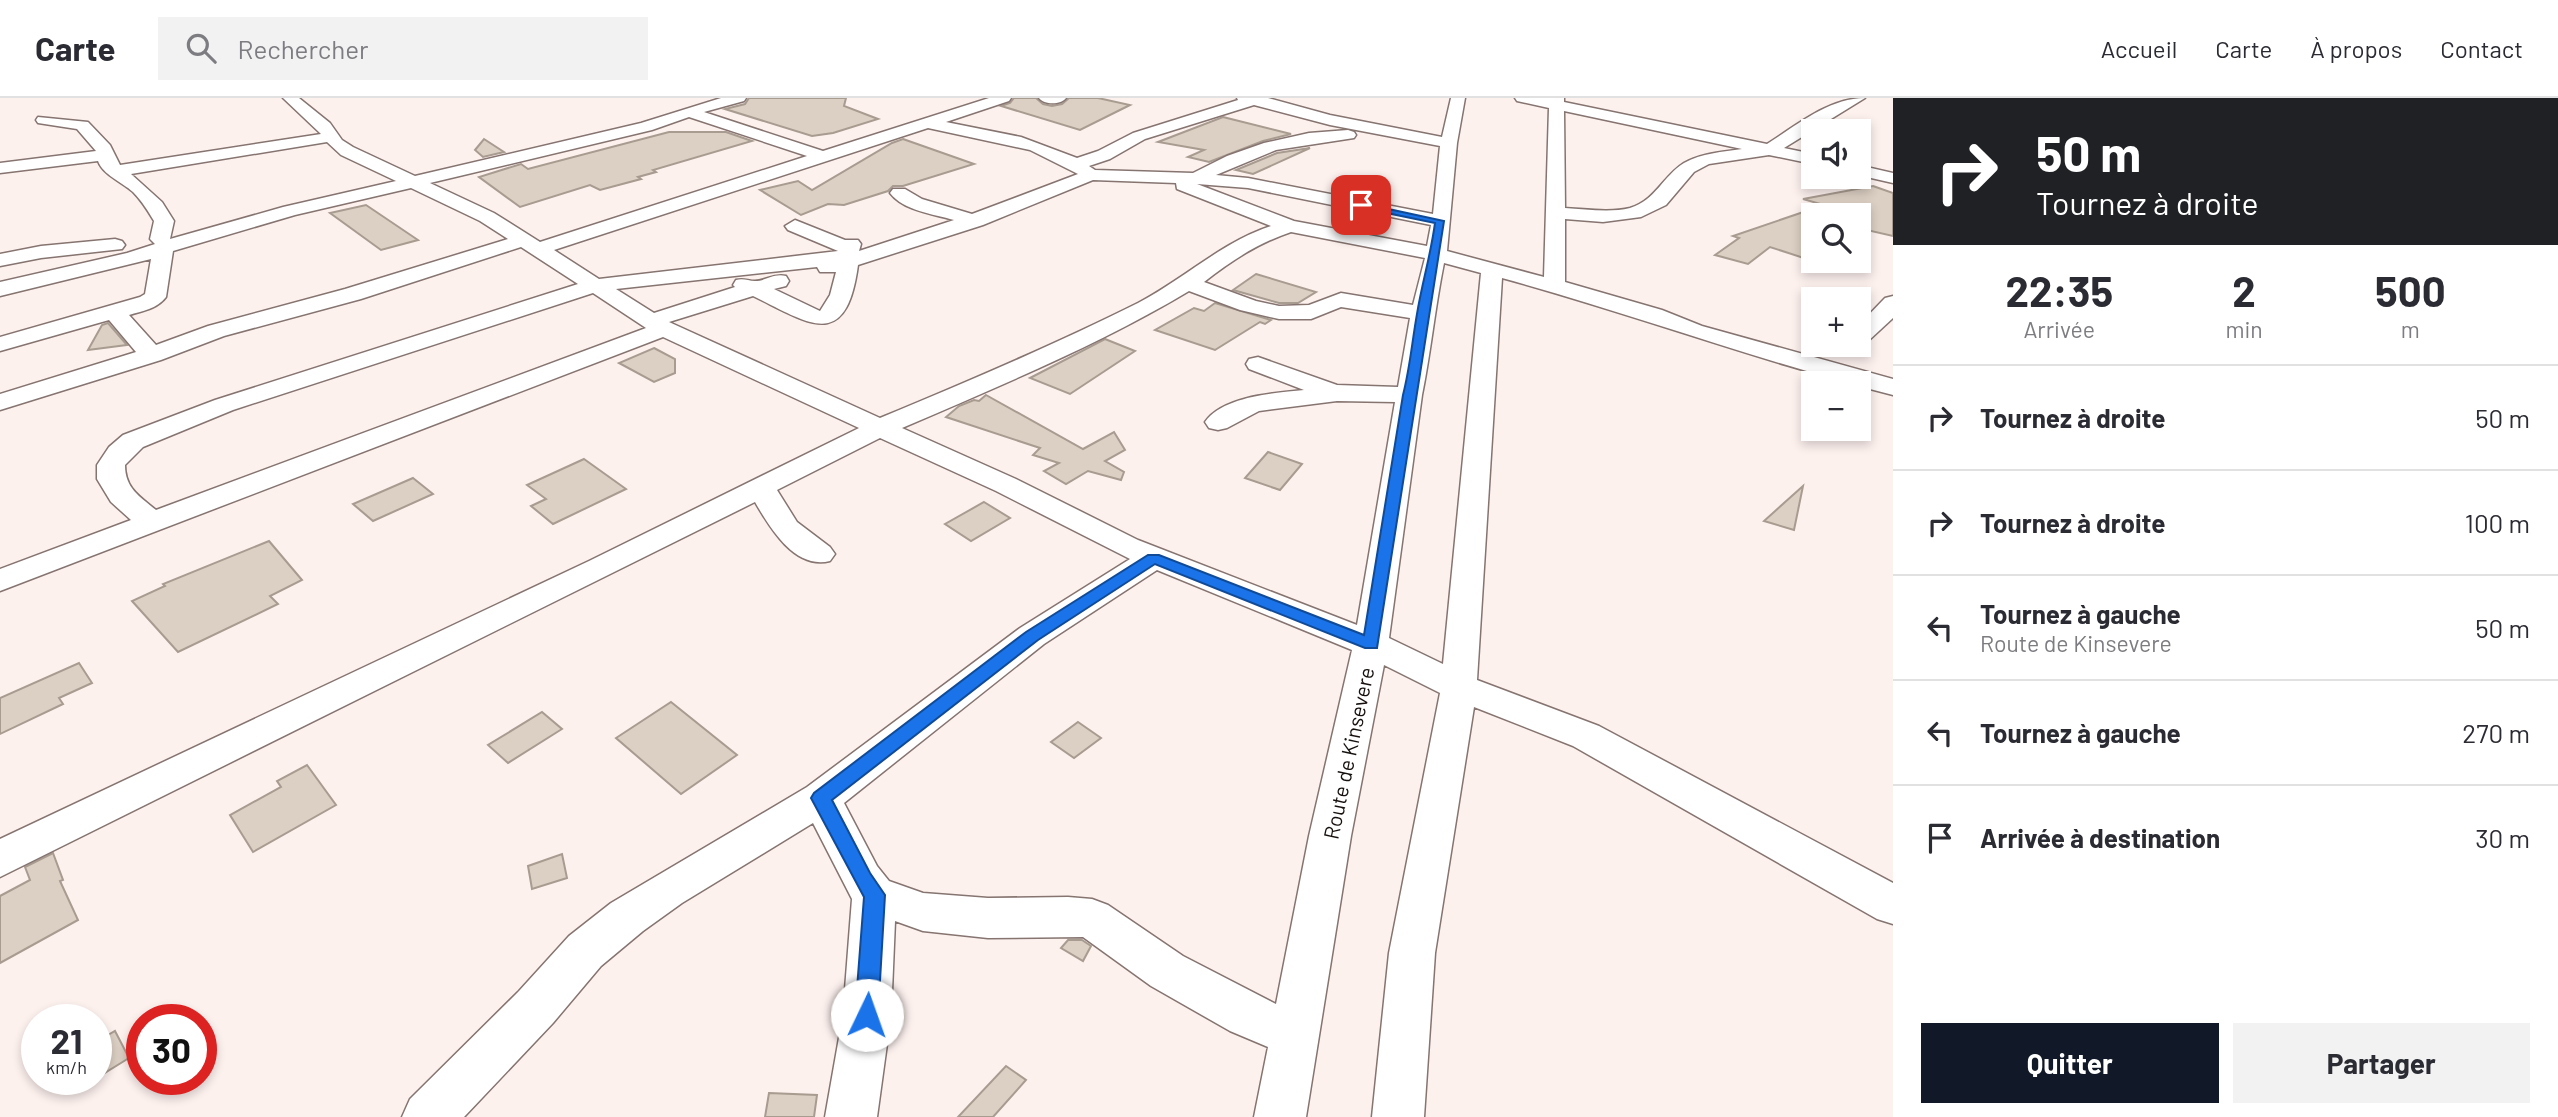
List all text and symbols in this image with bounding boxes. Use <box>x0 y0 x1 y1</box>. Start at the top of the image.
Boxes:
search box <box>158 17 648 80</box>
text: Carte <box>35 28 116 68</box>
icon: search <box>182 29 220 67</box>
text: Rechercher <box>238 33 368 64</box>
text: Accueil <box>2101 34 2177 63</box>
text: Carte <box>2215 34 2272 63</box>
text: À propos <box>2310 34 2402 63</box>
text: Contact <box>2440 34 2523 63</box>
map controls <box>1801 119 1871 441</box>
button: sound <box>1801 119 1871 189</box>
text: 50 m <box>2036 123 2141 182</box>
icon: right <box>1921 126 2012 217</box>
pin <box>1331 175 1391 235</box>
text: Tournez à droite <box>2036 183 2258 221</box>
icon: arrive <box>1342 186 1380 224</box>
button: search <box>1801 203 1871 273</box>
text: 22:35 <box>2005 265 2113 315</box>
text: 2 <box>2232 265 2256 315</box>
text: 500 <box>2375 265 2446 315</box>
button: + <box>1801 287 1871 357</box>
text: Arrivée <box>2023 315 2095 343</box>
text: min <box>2225 315 2263 343</box>
text: m <box>2401 315 2420 343</box>
button: − <box>1801 371 1871 441</box>
icon: right <box>1921 399 1959 437</box>
text: Tournez à droite <box>1980 402 2165 433</box>
text: 50 m <box>2475 402 2530 433</box>
icon: right <box>1921 504 1959 542</box>
text: Tournez à droite <box>1980 507 2165 538</box>
text: 100 m <box>2465 507 2530 538</box>
text: Tournez à gauche <box>1980 598 2181 629</box>
icon: left <box>1921 609 1959 647</box>
text: 50 m <box>2475 612 2530 643</box>
text: Route de Kinsevere <box>1980 629 2172 657</box>
street label: Route de Kinsevere <box>1318 665 1378 841</box>
icon: left <box>1921 714 1959 752</box>
text: Tournez à gauche <box>1980 717 2181 748</box>
text: 270 m <box>2462 717 2530 748</box>
icon: arrive <box>1921 819 1959 857</box>
text: Arrivée à destination <box>1980 822 2220 853</box>
text: 30 m <box>2475 822 2530 853</box>
position arrow <box>830 978 904 1052</box>
speed limit sign: 30 <box>126 1004 217 1095</box>
text: 21 <box>51 1019 82 1061</box>
button: Quitter <box>1921 1023 2219 1103</box>
button: Partager <box>2233 1023 2530 1103</box>
text: km/h <box>46 1056 87 1078</box>

